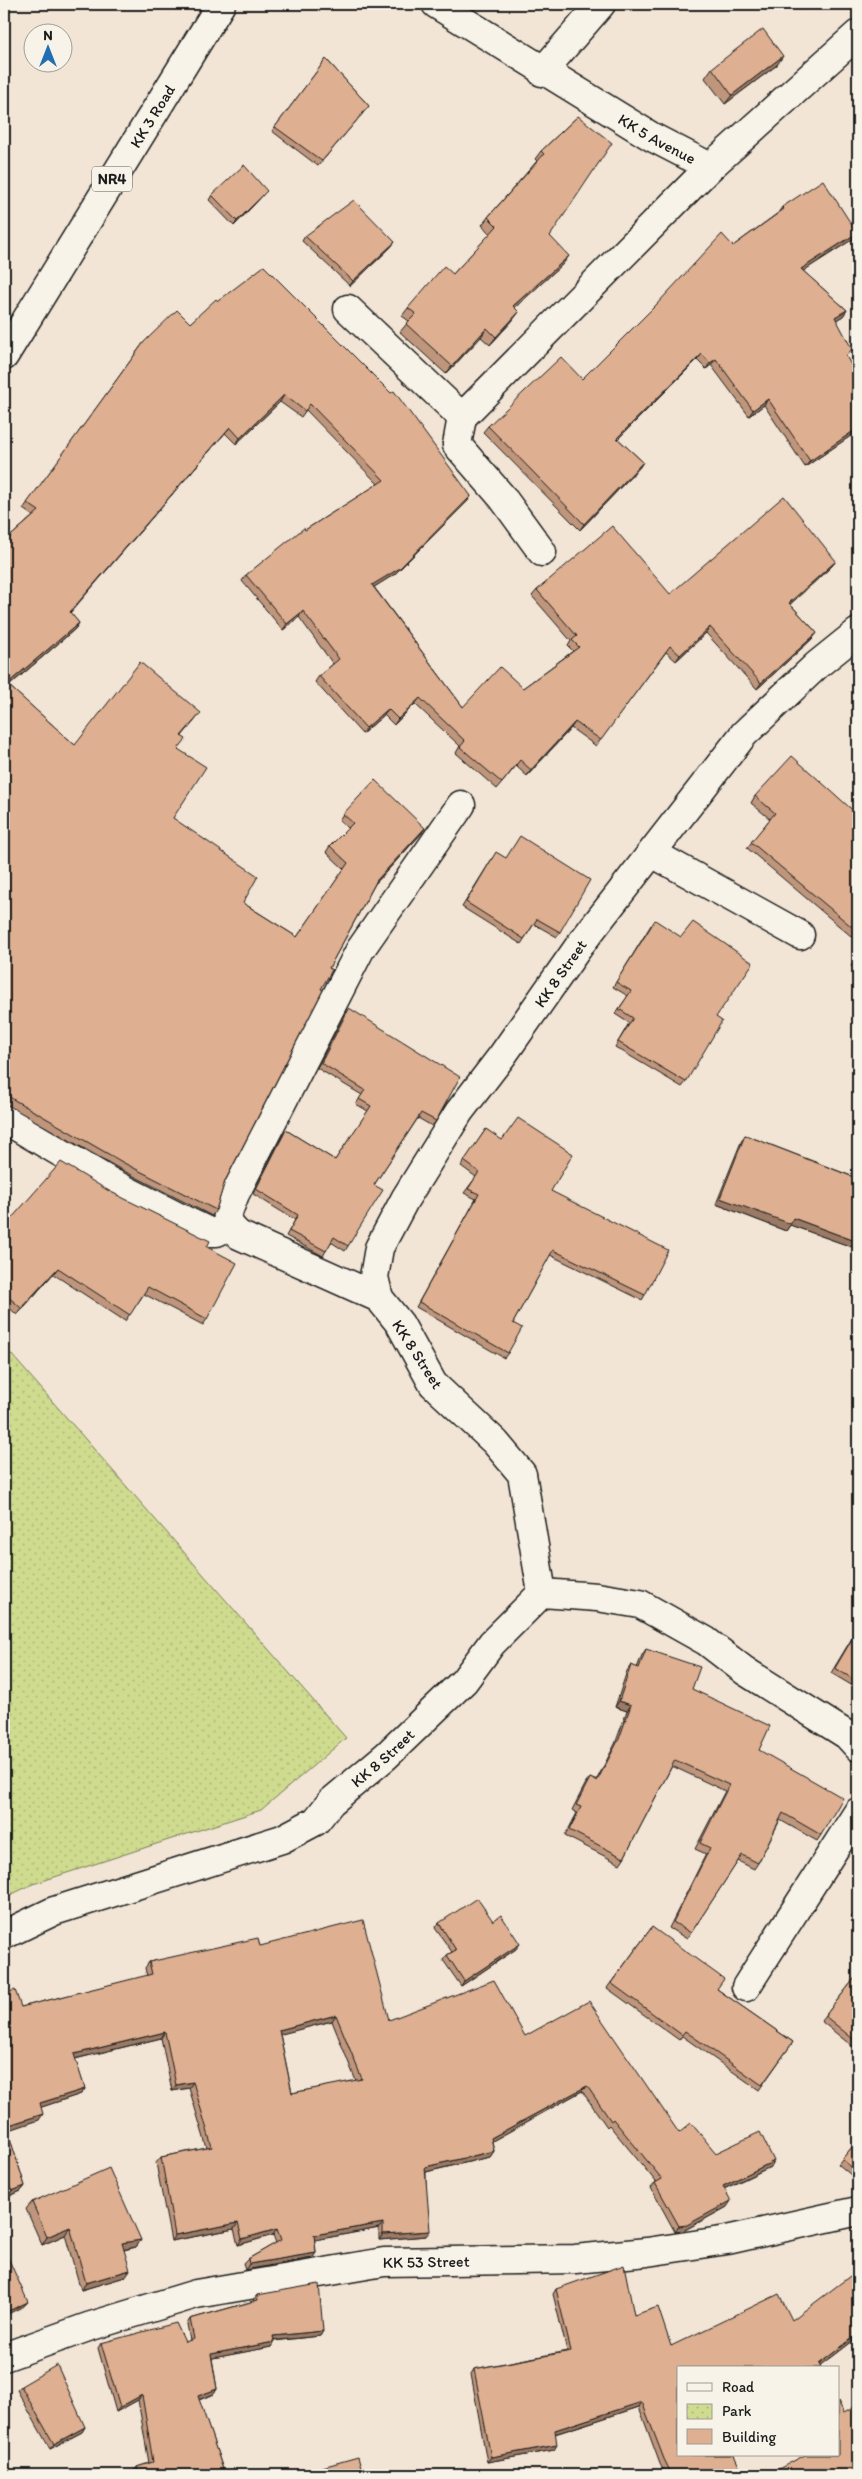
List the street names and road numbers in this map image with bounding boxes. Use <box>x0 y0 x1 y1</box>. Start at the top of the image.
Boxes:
street label: KK 3 Road <box>126 81 179 151</box>
street label: KK 5 Avenue <box>615 110 699 168</box>
road number: NR4 <box>92 166 132 192</box>
street label: KK 8 Street <box>530 936 591 1011</box>
street label: KK 8 Street <box>388 1316 447 1392</box>
street label: KK 8 Street <box>347 1725 418 1791</box>
street label: KK 53 Street <box>383 2252 470 2272</box>

